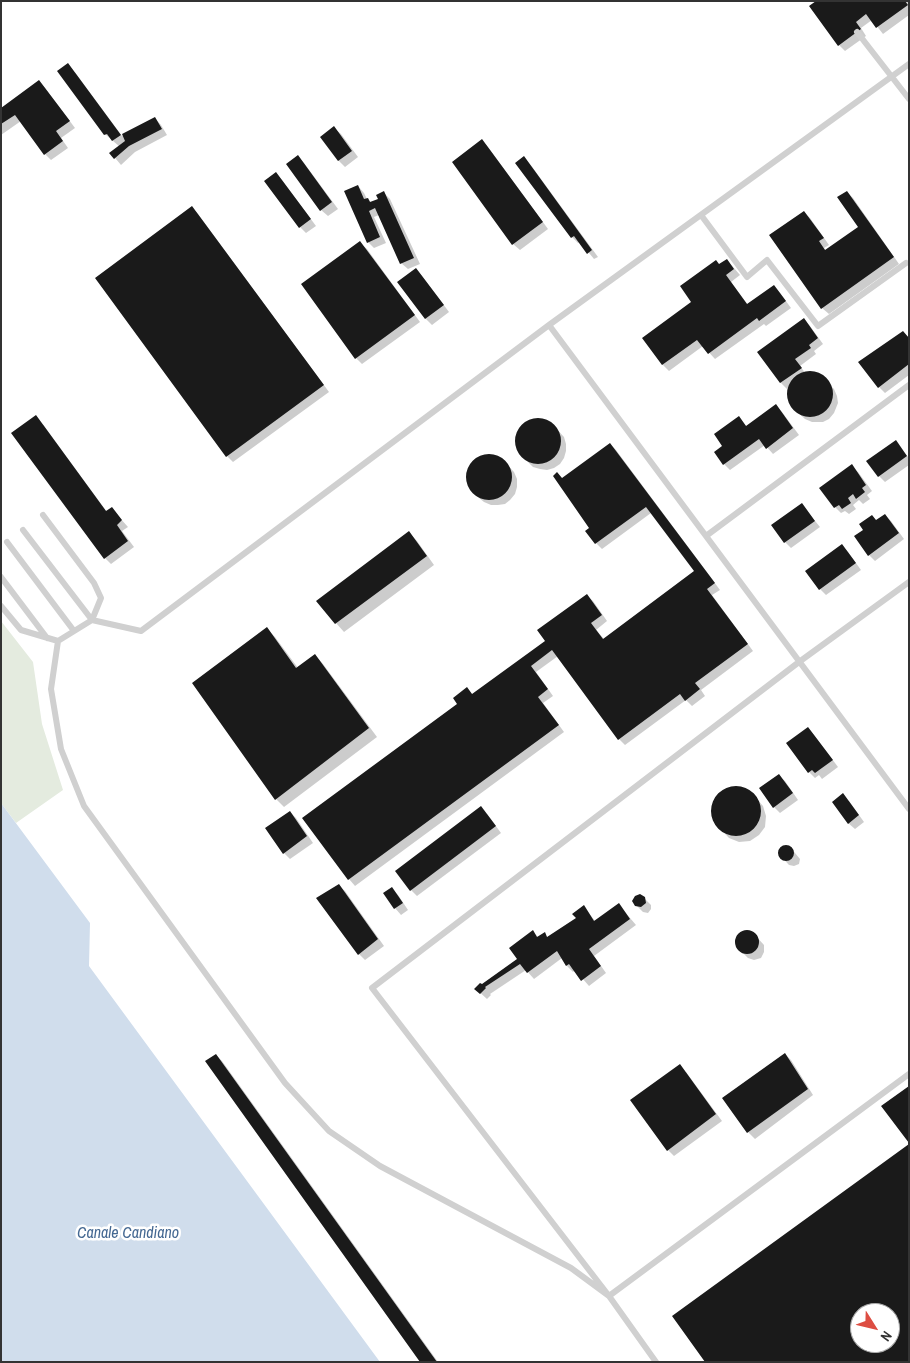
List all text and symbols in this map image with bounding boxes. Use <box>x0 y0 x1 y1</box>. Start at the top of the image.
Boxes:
water label: Canale Candiano <box>77 1224 179 1244</box>
north arrow <box>850 1303 900 1353</box>
text: N <box>877 1328 896 1345</box>

